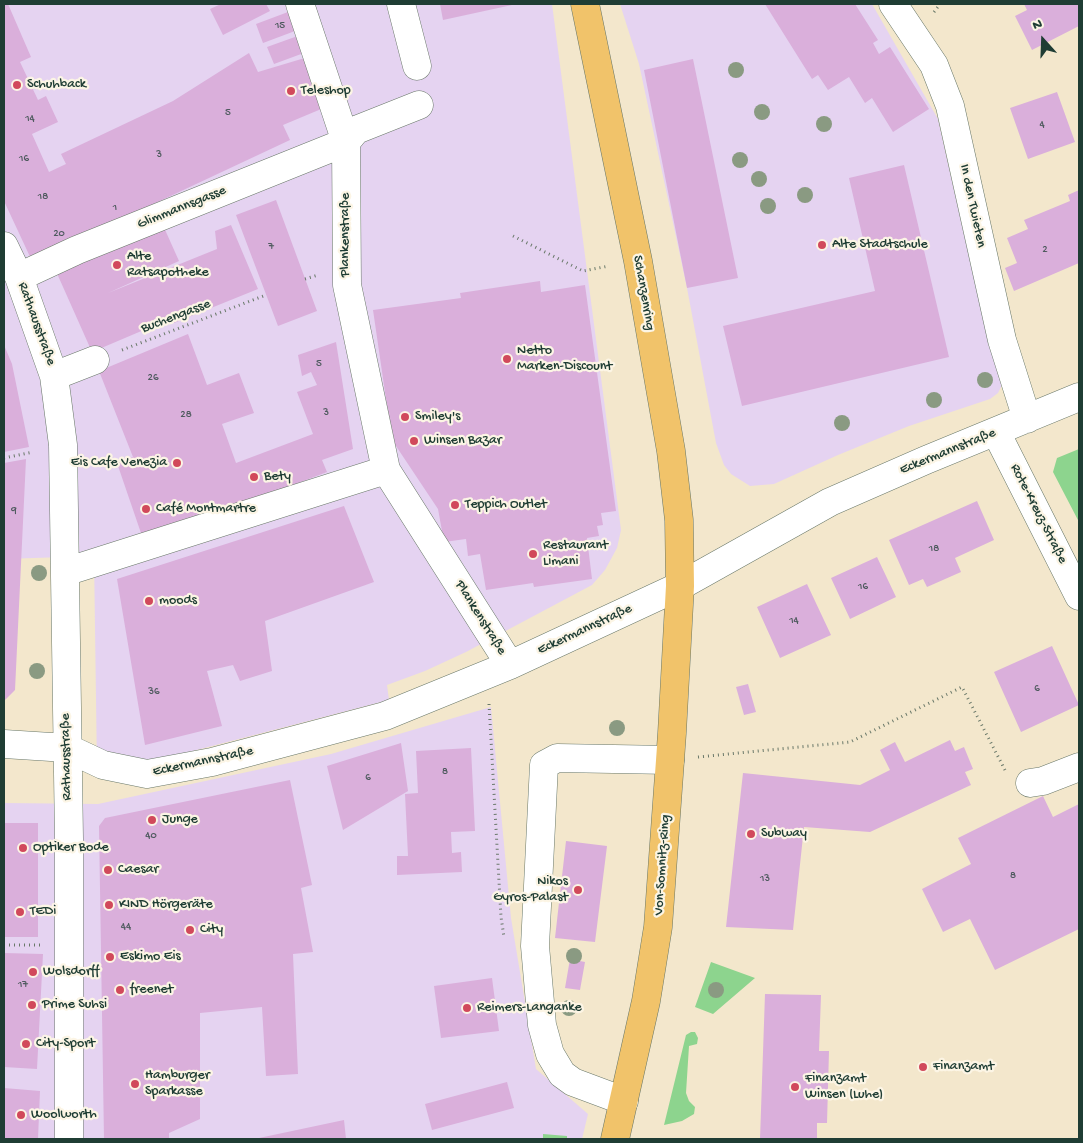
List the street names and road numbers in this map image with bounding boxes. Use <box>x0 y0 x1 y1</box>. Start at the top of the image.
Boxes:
street label: In den Twieten <box>955 163 989 249</box>
street label: Glimmannsgasse <box>135 183 229 233</box>
street label: Plankenstraße <box>338 193 354 277</box>
street label: Schanzenring <box>628 254 658 332</box>
street label: Rathausstraße <box>13 280 59 368</box>
street label: Buchengasse <box>139 296 213 338</box>
street label: Eckermannstraße <box>897 425 999 479</box>
street label: Rote-Kreuz-Straße <box>1006 461 1070 567</box>
street label: Plankenstraße <box>450 578 510 658</box>
street label: Eckermannstraße <box>535 601 635 659</box>
street label: Rathausstraße <box>58 713 76 801</box>
street label: Eckermannstraße <box>151 743 255 781</box>
street label: Von-Somnitz-Ring <box>651 814 675 916</box>

